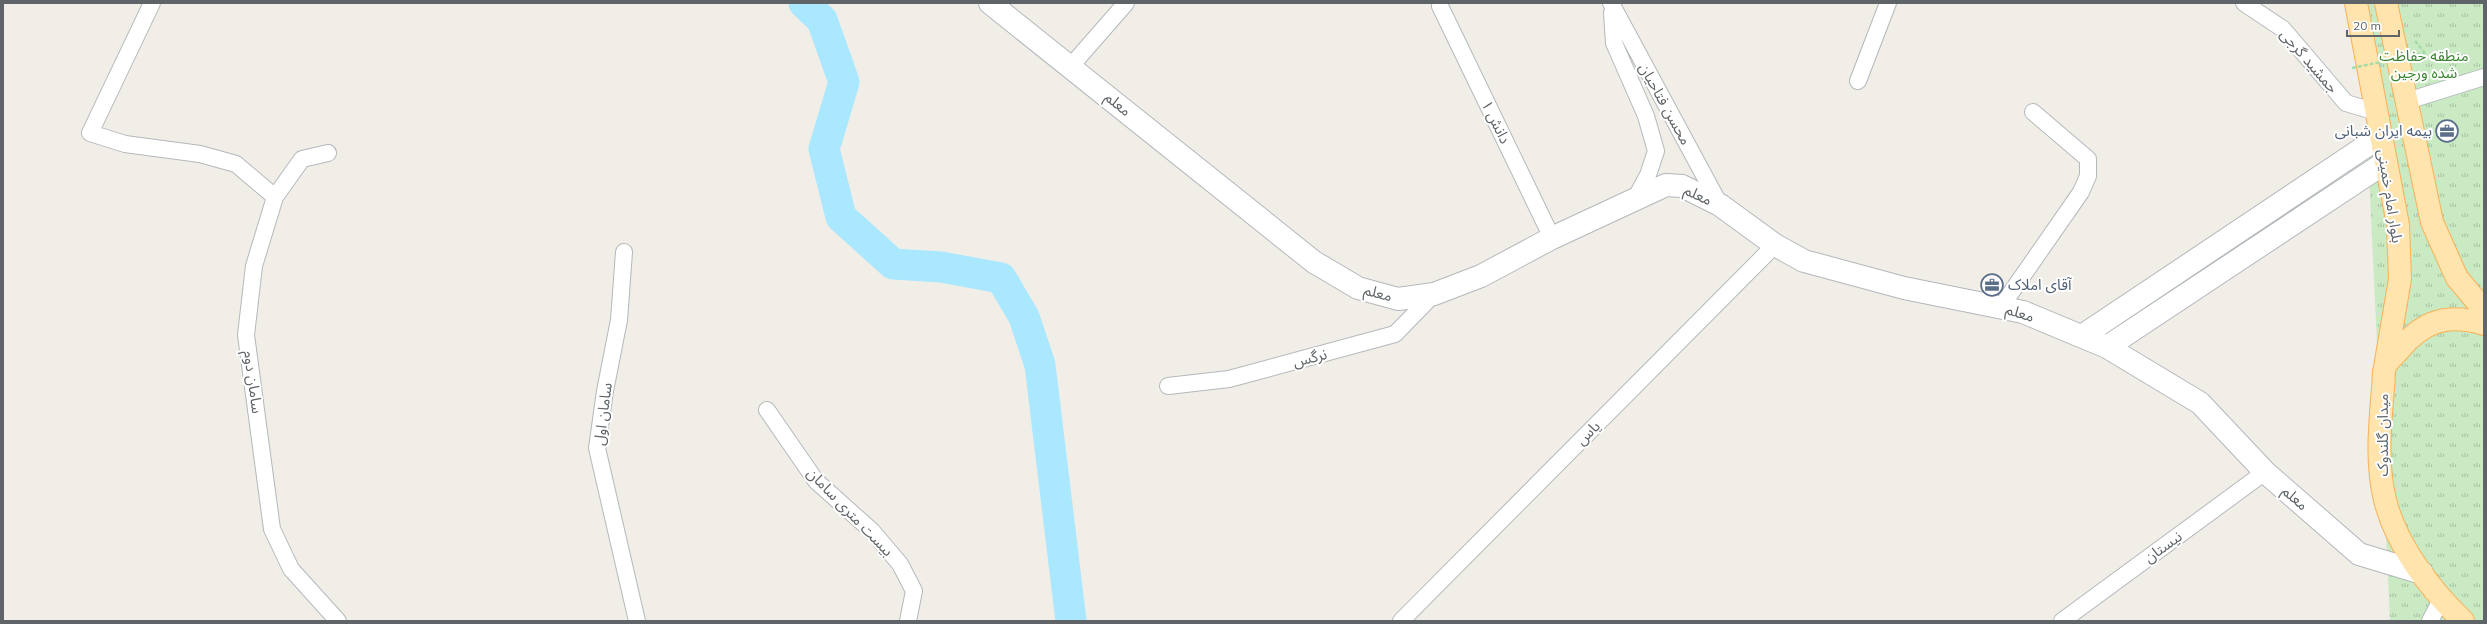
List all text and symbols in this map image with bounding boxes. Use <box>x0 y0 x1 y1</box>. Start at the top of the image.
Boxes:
scale bar <box>2347 12 2399 38</box>
text: 20 m <box>2353 18 2381 33</box>
street label: جمشید گرجی <box>2276 25 2343 97</box>
park label: منطقه حفاظت شده ورجین <box>2379 46 2469 82</box>
street label: محسن فتاحیان <box>1635 59 1696 148</box>
street label: معلم <box>1100 87 1135 122</box>
street label: دانش ۱ <box>1478 97 1515 147</box>
office icon: بیمه ایران شبانی <box>2434 118 2460 144</box>
place label: بیمه ایران شبانی <box>2335 121 2432 140</box>
street label: بلوار امام خمینی <box>2372 148 2407 245</box>
street label: معلم <box>1680 180 1715 211</box>
office icon: آقای املاک <box>1979 272 2005 298</box>
place label: آقای املاک <box>2008 275 2072 294</box>
street label: معلم <box>1361 280 1394 307</box>
street label: معلم <box>2003 299 2037 328</box>
street label: نرگس <box>1291 344 1329 371</box>
street label: سامان دوم <box>238 349 267 415</box>
street label: سامان اول <box>589 381 616 446</box>
street label: میدان گلندوک <box>2373 394 2392 476</box>
street label: یاس <box>1571 416 1604 449</box>
street label: بیست متری سامان <box>803 463 898 560</box>
street label: معلم <box>2277 481 2312 516</box>
street label: نیستان <box>2140 526 2186 567</box>

